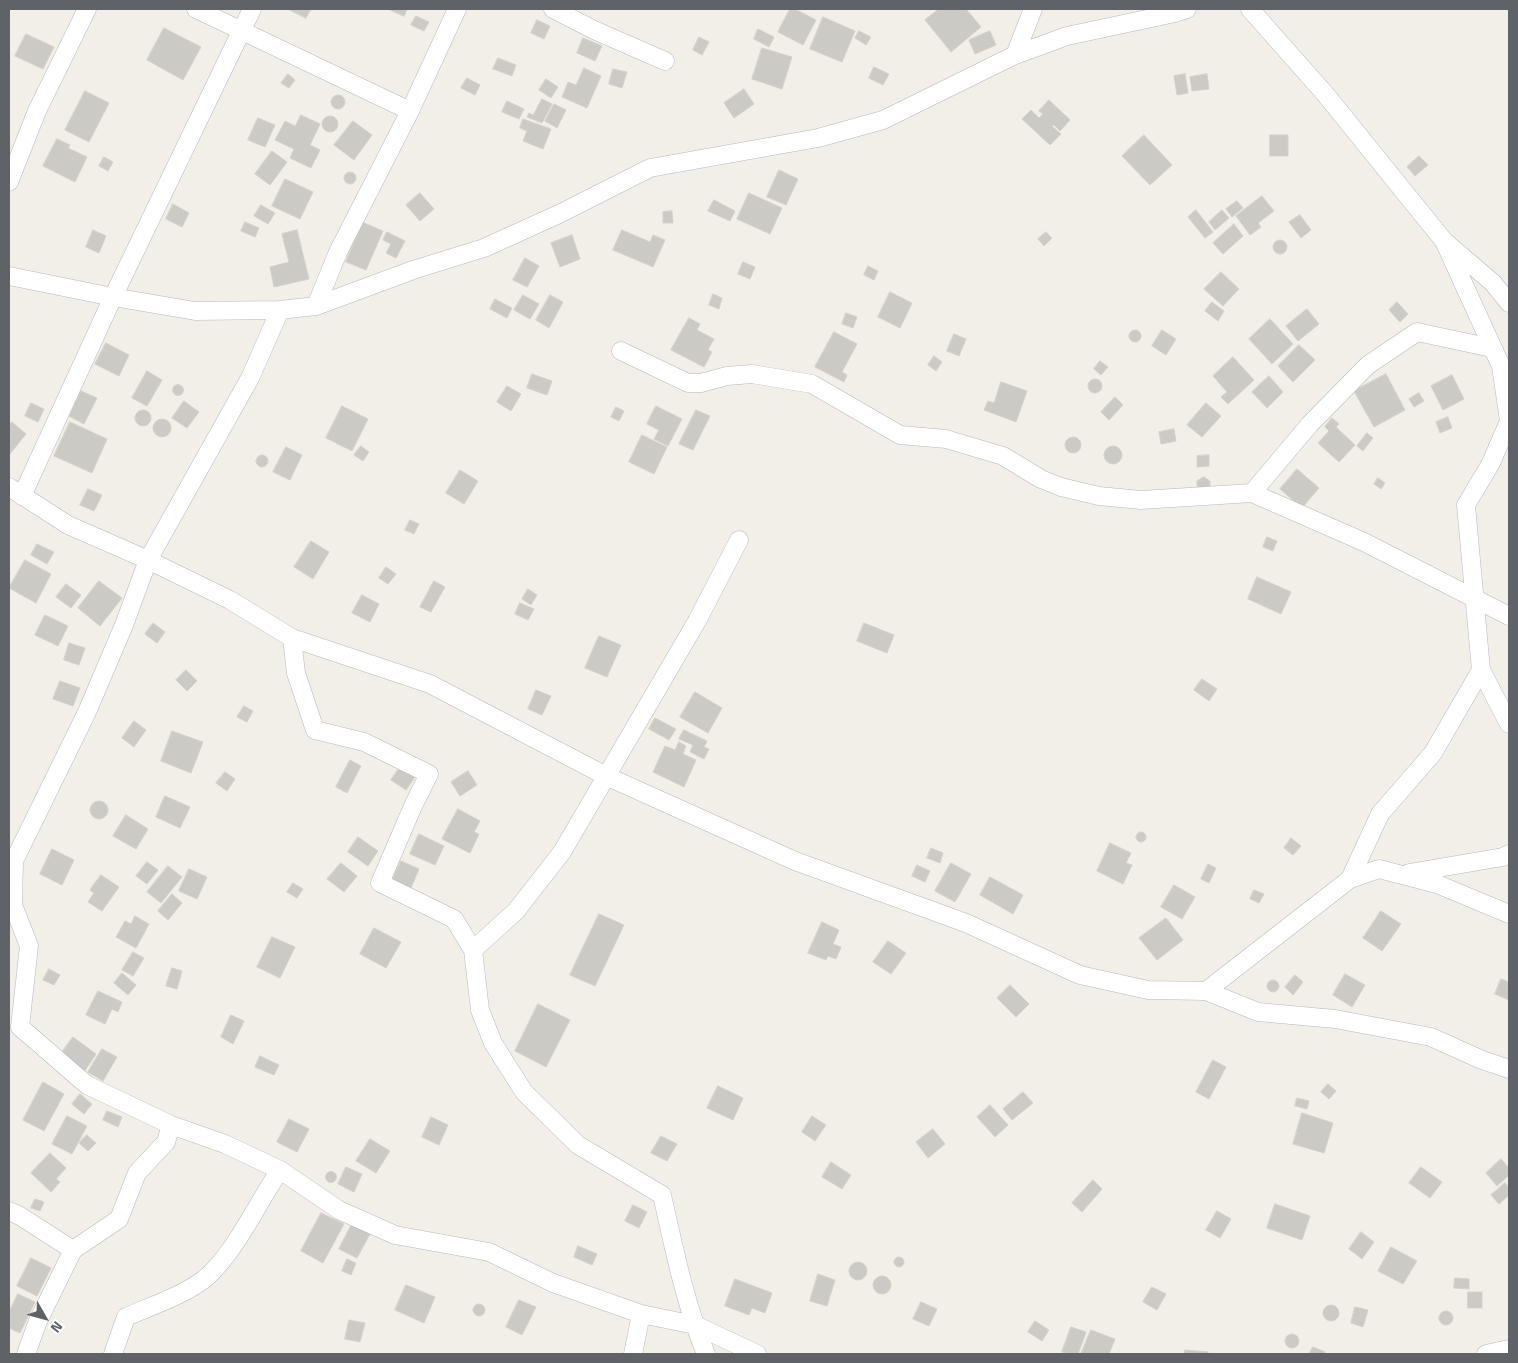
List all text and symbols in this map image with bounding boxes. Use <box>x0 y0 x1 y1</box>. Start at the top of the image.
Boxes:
north arrow <box>20 1293 70 1343</box>
text: N <box>46 1317 68 1338</box>

